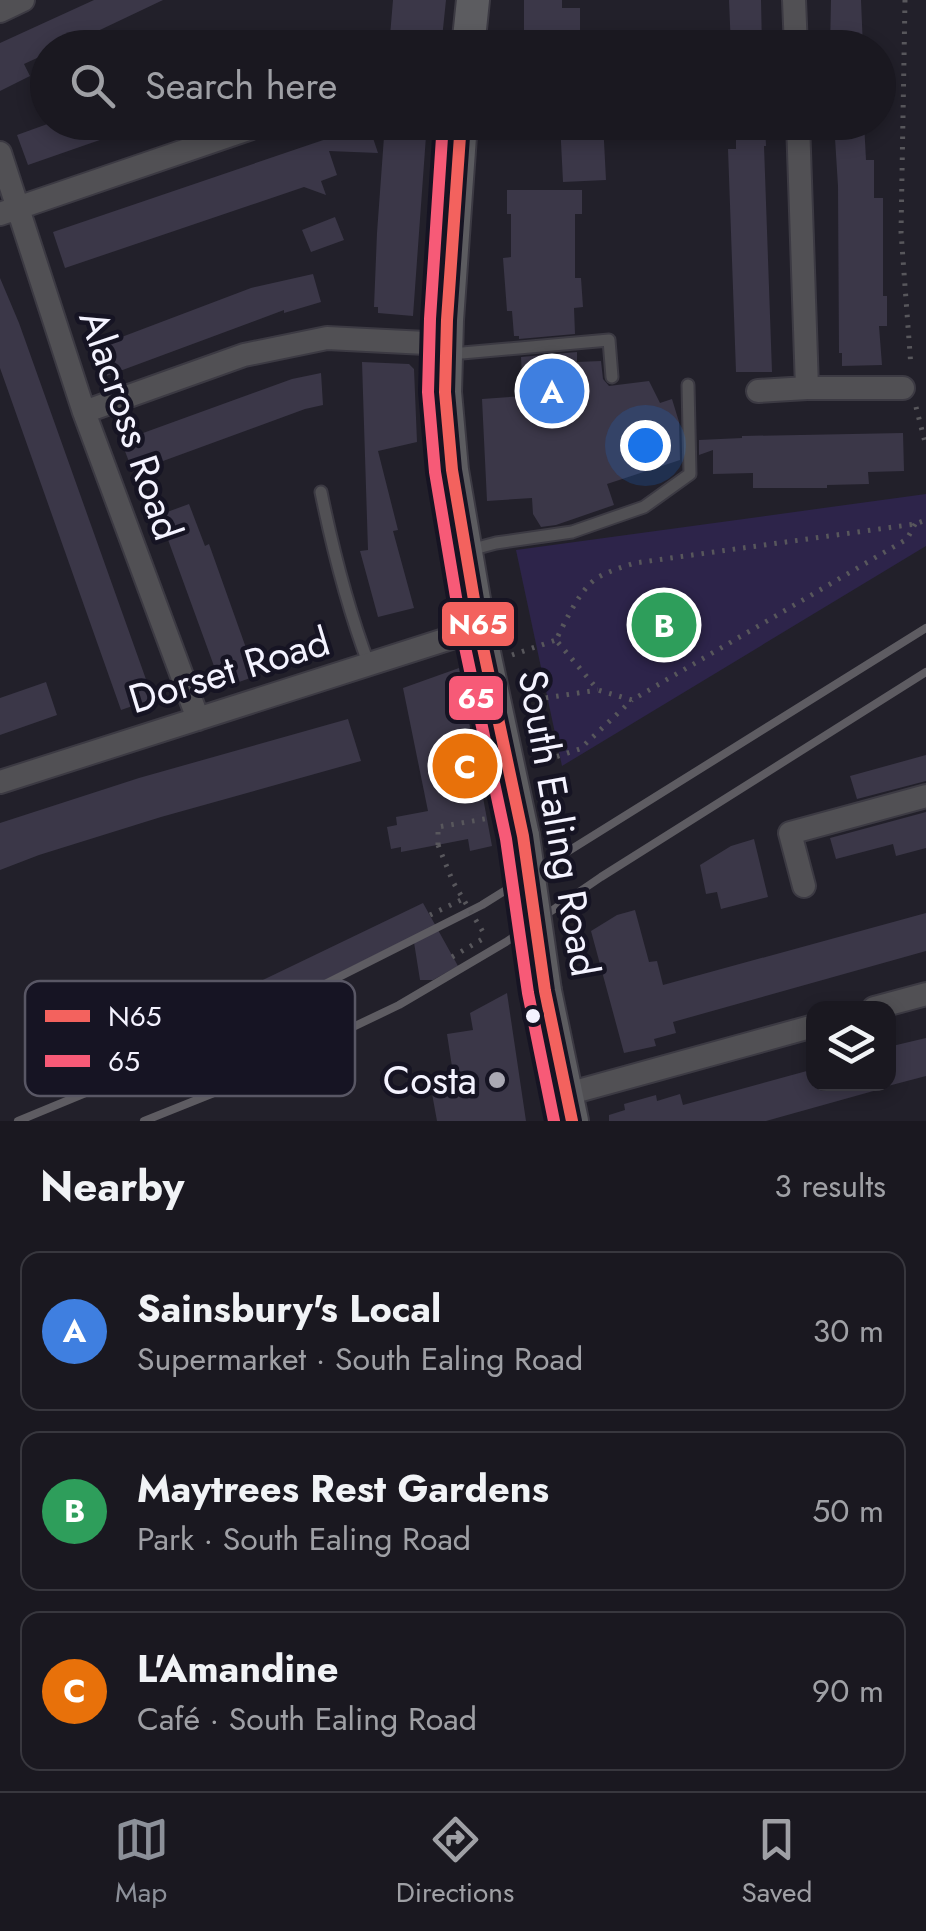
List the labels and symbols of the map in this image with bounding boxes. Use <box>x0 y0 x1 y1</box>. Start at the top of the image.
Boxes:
street label: Alacross Road <box>65 302 197 548</box>
pin: A <box>520 354 584 428</box>
your location <box>620 420 671 471</box>
pin: B <box>632 588 696 662</box>
line badge: N65 <box>440 600 516 648</box>
text: N65 <box>448 604 508 645</box>
street label: Dorset Road <box>121 612 337 728</box>
street label: South Ealing Road <box>504 665 614 981</box>
line badge: 65 <box>447 674 505 722</box>
text: 65 <box>458 678 494 719</box>
pin: C <box>432 728 498 804</box>
legend <box>25 981 355 1096</box>
text: N65 <box>108 996 162 1037</box>
unlabelled marker <box>523 1006 543 1026</box>
text: 65 <box>108 1041 140 1082</box>
place label: Costa <box>383 1051 477 1109</box>
marker: Costa <box>486 1069 508 1091</box>

